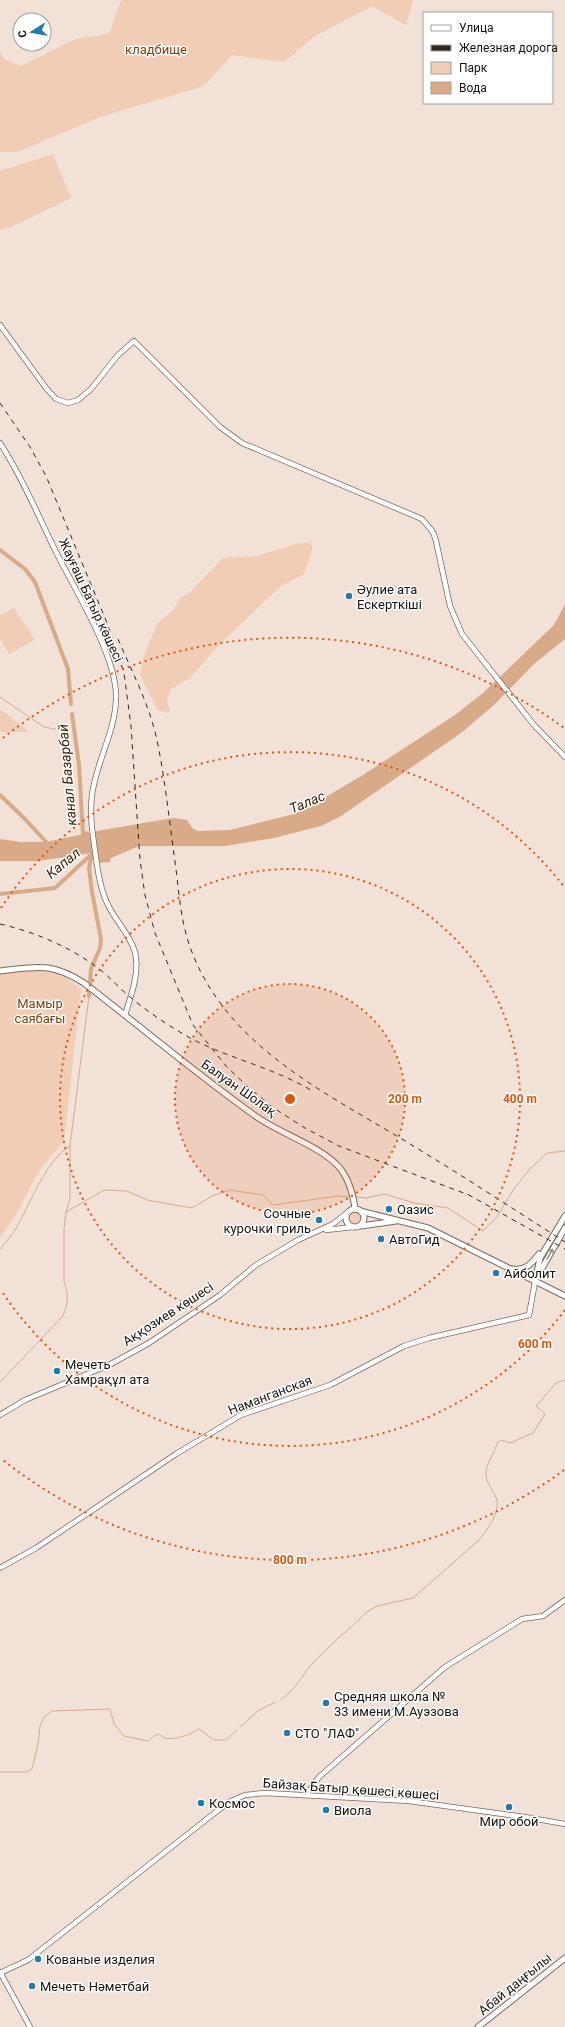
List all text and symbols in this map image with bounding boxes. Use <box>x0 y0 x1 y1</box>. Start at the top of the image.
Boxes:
north arrow <box>12 12 52 52</box>
legend <box>423 12 553 104</box>
text: Улица <box>459 21 494 35</box>
text: С <box>16 29 30 39</box>
text: Железная дорога <box>459 41 558 55</box>
park label: кладбище <box>125 42 187 57</box>
text: Парк <box>459 61 488 75</box>
text: Вода <box>459 81 487 95</box>
street label: Жауғаш Батыр көшесі <box>56 536 126 664</box>
place label: Әулие ата Ескерткіші <box>357 582 422 612</box>
marker: Әулие ата Ескерткіші <box>344 591 354 601</box>
water label: канал Базарбай <box>55 723 79 826</box>
water label: Талас <box>287 787 327 817</box>
water label: Капал <box>43 844 83 882</box>
park label: Мамыр саябағы <box>15 996 65 1026</box>
street label: Балуан Шолақ <box>198 1056 280 1120</box>
centre of rings <box>283 1092 297 1106</box>
text: 200 m <box>388 1092 422 1106</box>
text: 400 m <box>503 1092 537 1106</box>
place label: Оазис <box>397 1202 434 1217</box>
marker: Оазис <box>384 1204 394 1214</box>
place label: Сочные курочки гриль <box>223 1206 311 1236</box>
marker: Сочные курочки гриль <box>314 1215 324 1225</box>
place label: АвтоГид <box>389 1232 440 1247</box>
marker: АвтоГид <box>376 1234 386 1244</box>
one-way arrow <box>546 1248 554 1260</box>
place label: Айболит <box>504 1266 556 1281</box>
marker: Айболит <box>491 1268 501 1278</box>
street label: Аққозиев көшесі <box>120 1279 216 1349</box>
text: 600 m <box>518 1337 552 1351</box>
place label: Мечеть Хамрақұл ата <box>65 1357 149 1387</box>
marker: Мечеть Хамрақұл ата <box>52 1366 62 1376</box>
street label: Наманганская <box>226 1372 314 1418</box>
text: 800 m <box>273 1553 307 1567</box>
place label: Средняя школа № 33 имени М.Ауэзова <box>334 1689 459 1719</box>
marker: Средняя школа № 33 имени М.Ауэзова <box>321 1698 331 1708</box>
place label: СТО "ЛАФ" <box>295 1726 359 1741</box>
marker: СТО "ЛАФ" <box>282 1728 292 1738</box>
street label: Байзақ Батыр қөшесі көшесі <box>262 1775 440 1803</box>
place label: Космос <box>209 1796 255 1811</box>
marker: Космос <box>196 1798 206 1808</box>
marker: Мир обой <box>504 1802 514 1812</box>
place label: Виола <box>334 1803 372 1818</box>
marker: Виола <box>321 1805 331 1815</box>
place label: Мир обой <box>480 1814 538 1829</box>
street label: Абай даңғылы <box>476 1950 554 2018</box>
place label: Кованые изделия <box>46 1952 155 1967</box>
marker: Кованые изделия <box>33 1954 43 1964</box>
place label: Мечеть Нәметбай <box>40 1979 149 1994</box>
marker: Мечеть Нәметбай <box>27 1981 37 1991</box>

